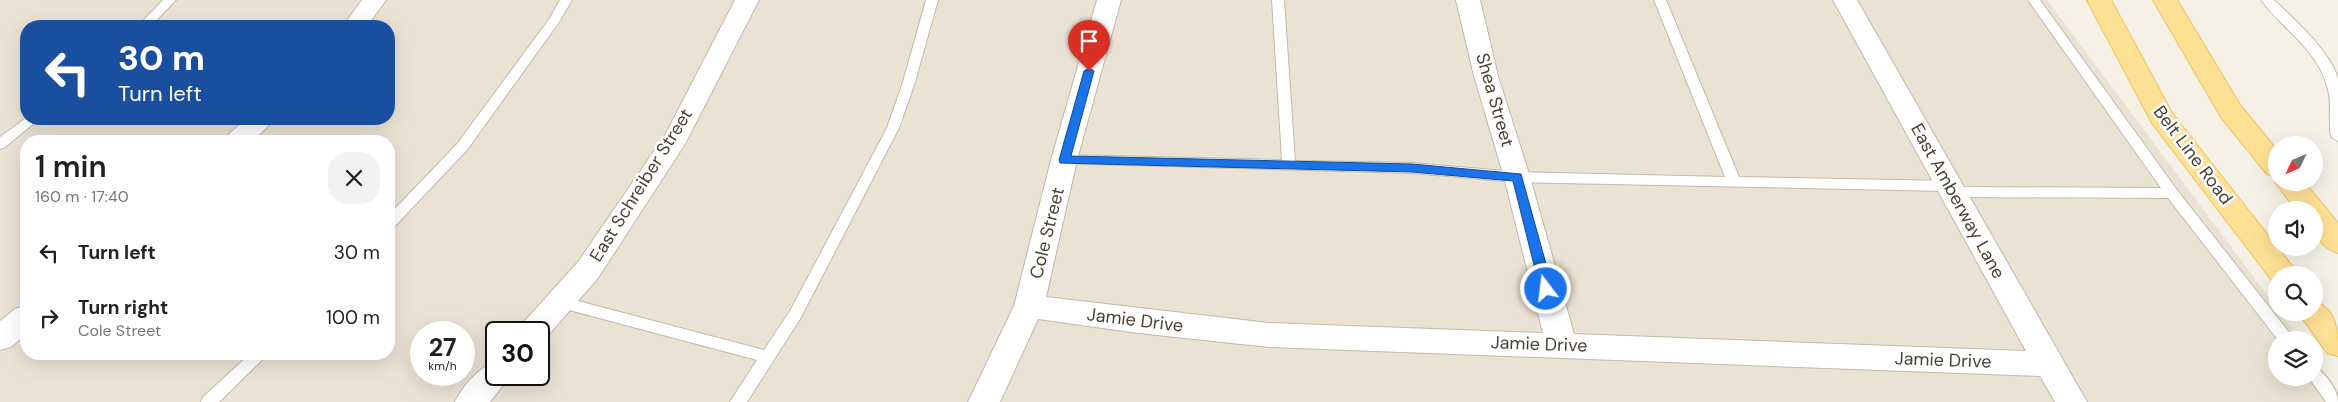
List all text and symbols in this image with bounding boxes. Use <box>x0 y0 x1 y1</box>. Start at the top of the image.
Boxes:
pin <box>1068 20 1110 71</box>
icon: arrive <box>1075 27 1103 55</box>
text: 30 m <box>118 35 205 81</box>
icon: left <box>35 40 100 105</box>
street label: Shea Street <box>1470 50 1520 150</box>
text: Turn left <box>118 79 202 108</box>
street label: Belt Line Road <box>2148 101 2238 209</box>
street label: East Schreiber Street <box>584 104 698 266</box>
street label: East Amberway Lane <box>1905 119 2011 283</box>
north arrow <box>2268 136 2322 191</box>
map controls <box>2268 136 2323 386</box>
text: 1 min <box>35 147 107 186</box>
button: close <box>328 152 380 204</box>
street label: Cole Street <box>1024 185 1070 281</box>
text: 160 m · 17:40 <box>35 186 129 207</box>
button: sound <box>2268 201 2323 256</box>
icon: left <box>35 239 63 267</box>
text: Turn left <box>78 240 156 265</box>
text: 30 m <box>334 240 380 265</box>
position arrow <box>1519 262 1571 314</box>
button: search <box>2268 266 2323 321</box>
text: Turn right <box>78 295 168 320</box>
street label: Jamie Drive <box>1085 302 1185 338</box>
icon: right <box>35 304 63 332</box>
text: 100 m <box>326 305 380 330</box>
text: Cole Street <box>78 320 161 341</box>
speed limit sign: 30 <box>485 321 550 386</box>
street label: Jamie Drive <box>1490 330 1588 358</box>
text: 27 <box>429 331 456 364</box>
button: layers <box>2268 331 2323 386</box>
street label: Jamie Drive <box>1894 346 1992 374</box>
text: km/h <box>428 358 457 374</box>

